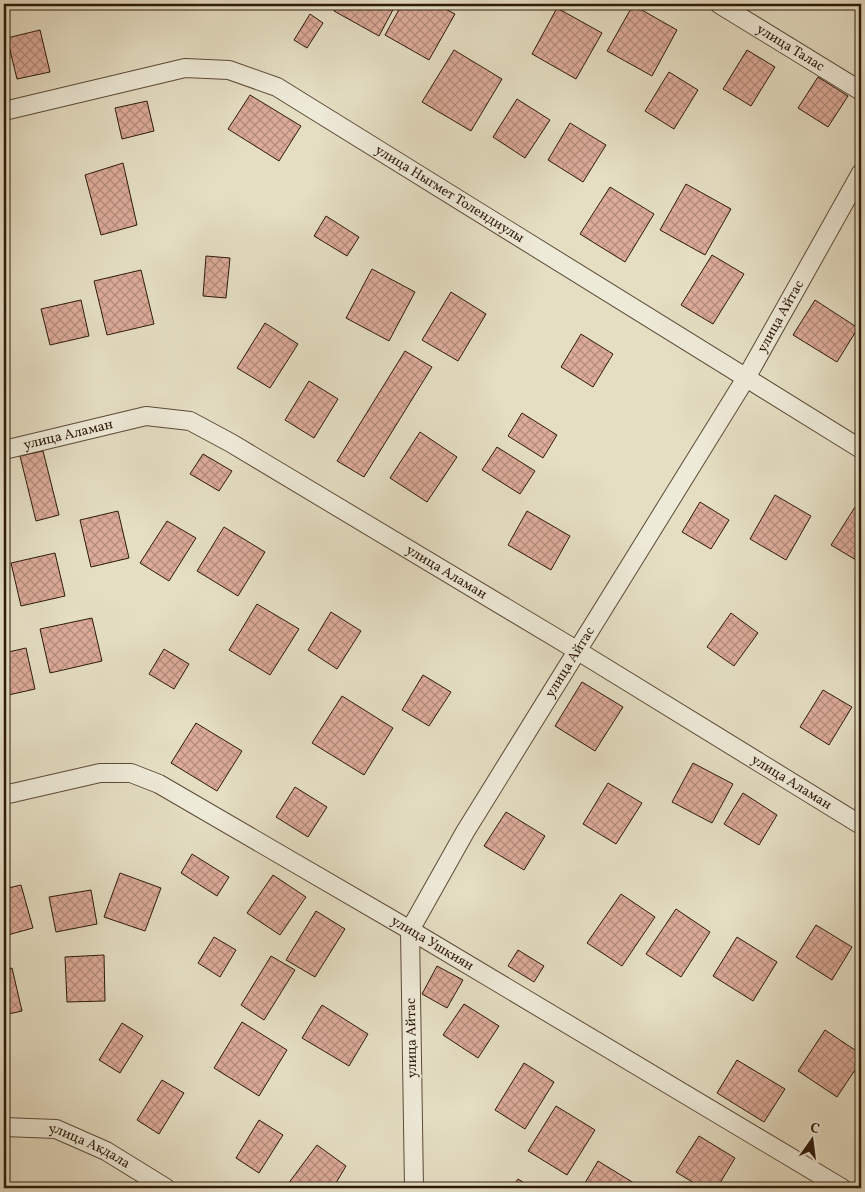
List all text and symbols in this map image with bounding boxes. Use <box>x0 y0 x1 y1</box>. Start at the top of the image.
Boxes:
street label: улица Талас <box>753 20 828 76</box>
street label: улица Ныгмет Толендиулы <box>371 141 528 247</box>
street label: улица Айтас <box>753 277 809 356</box>
street label: улица Аламан <box>22 415 115 455</box>
street label: улица Аламан <box>402 540 491 604</box>
street label: улица Айтас <box>541 623 599 701</box>
street label: улица Аламан <box>748 750 836 815</box>
street label: улица Ушкиян <box>387 911 478 976</box>
street label: улица Айтас <box>402 998 422 1078</box>
north arrow <box>788 1114 838 1164</box>
street label: улица Акдала <box>48 1119 134 1173</box>
text: С <box>808 1119 821 1139</box>

